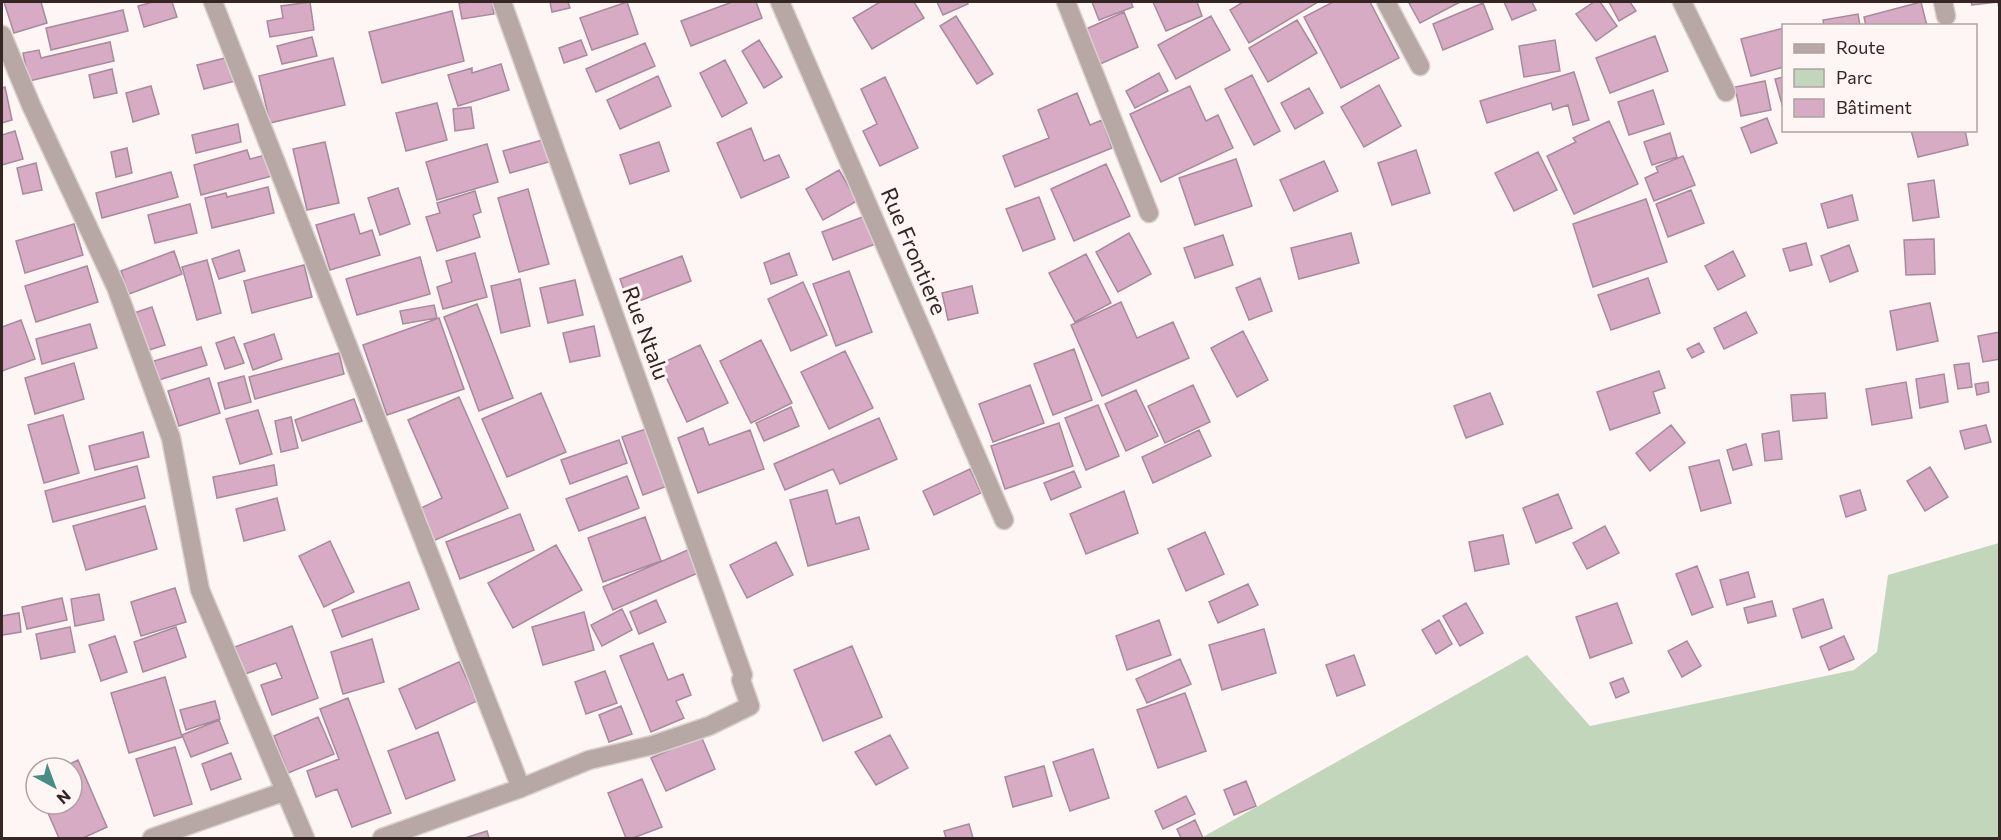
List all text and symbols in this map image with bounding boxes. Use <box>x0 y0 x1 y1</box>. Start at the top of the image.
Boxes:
legend <box>1782 24 1977 132</box>
text: Route <box>1836 36 1885 58</box>
text: Parc <box>1836 66 1873 88</box>
text: Bâtiment <box>1836 96 1912 118</box>
street label: Rue Frontiere <box>876 183 953 318</box>
street label: Rue Ntalu <box>617 282 676 383</box>
north arrow <box>24 756 84 816</box>
text: N <box>53 787 75 809</box>

